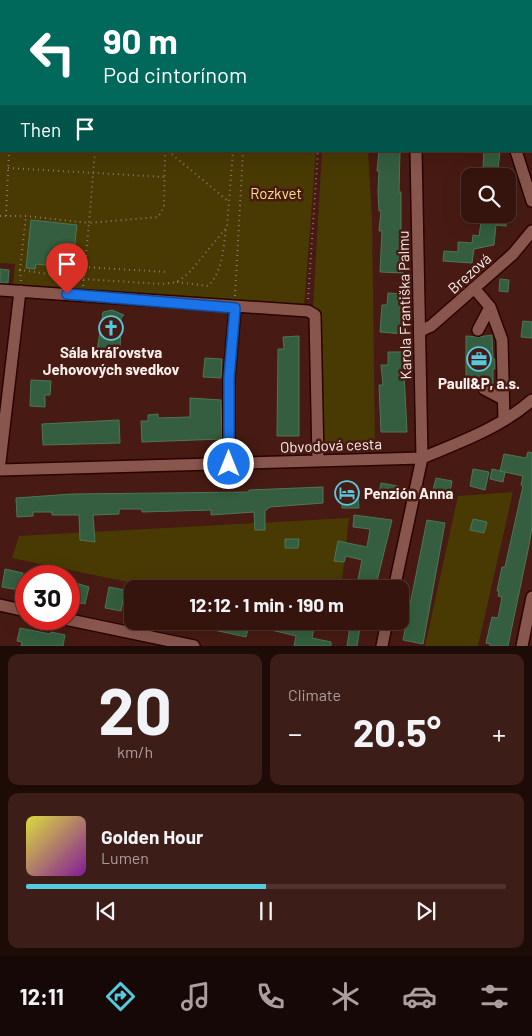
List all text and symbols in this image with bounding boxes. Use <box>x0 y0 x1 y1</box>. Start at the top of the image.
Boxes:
text: 90 m <box>103 19 178 61</box>
icon: left <box>20 20 85 85</box>
text: Pod cintorínom <box>103 61 247 87</box>
icon: arrive <box>71 115 99 143</box>
text: Then <box>20 118 61 141</box>
map controls <box>461 168 516 223</box>
button: search <box>461 168 516 223</box>
park label: Rozkvet <box>250 184 302 202</box>
street label: Karola Františka Palmu <box>394 230 414 380</box>
pin <box>46 243 88 294</box>
street label: Brezová <box>444 249 494 297</box>
icon: arrive <box>53 250 81 278</box>
church icon: Sála kráľovstva Jehovových svedkov <box>98 315 124 341</box>
place label: Sála kráľovstva Jehovových svedkov <box>43 343 179 378</box>
office icon: Paull&P, a.s. <box>466 346 492 372</box>
place label: Paull&P, a.s. <box>438 374 520 392</box>
street label: Obvodová cesta <box>280 434 382 456</box>
position arrow <box>202 437 254 489</box>
hotel icon: Penzión Anna <box>334 480 360 506</box>
place label: Penzión Anna <box>364 484 454 502</box>
speed limit sign: 30 <box>15 565 80 630</box>
text: 12:12 · 1 min · 190 m <box>189 593 344 616</box>
text: 20 <box>98 670 172 748</box>
text: Climate <box>288 685 341 704</box>
text: 20.5° <box>353 709 441 755</box>
text: − <box>288 716 302 750</box>
text: + <box>492 716 506 750</box>
text: km/h <box>117 742 153 761</box>
text: Golden Hour <box>101 825 203 848</box>
text: Lumen <box>101 848 149 867</box>
icon: previous <box>92 897 120 925</box>
icon: pause <box>252 897 280 925</box>
icon: next <box>412 897 440 925</box>
icon: directions <box>103 979 138 1014</box>
icon: music <box>178 979 213 1014</box>
icon: phone <box>253 979 288 1014</box>
icon: climate <box>328 979 363 1014</box>
icon: car <box>402 979 437 1014</box>
icon: filters <box>477 979 512 1014</box>
text: 12:11 <box>20 983 64 1009</box>

